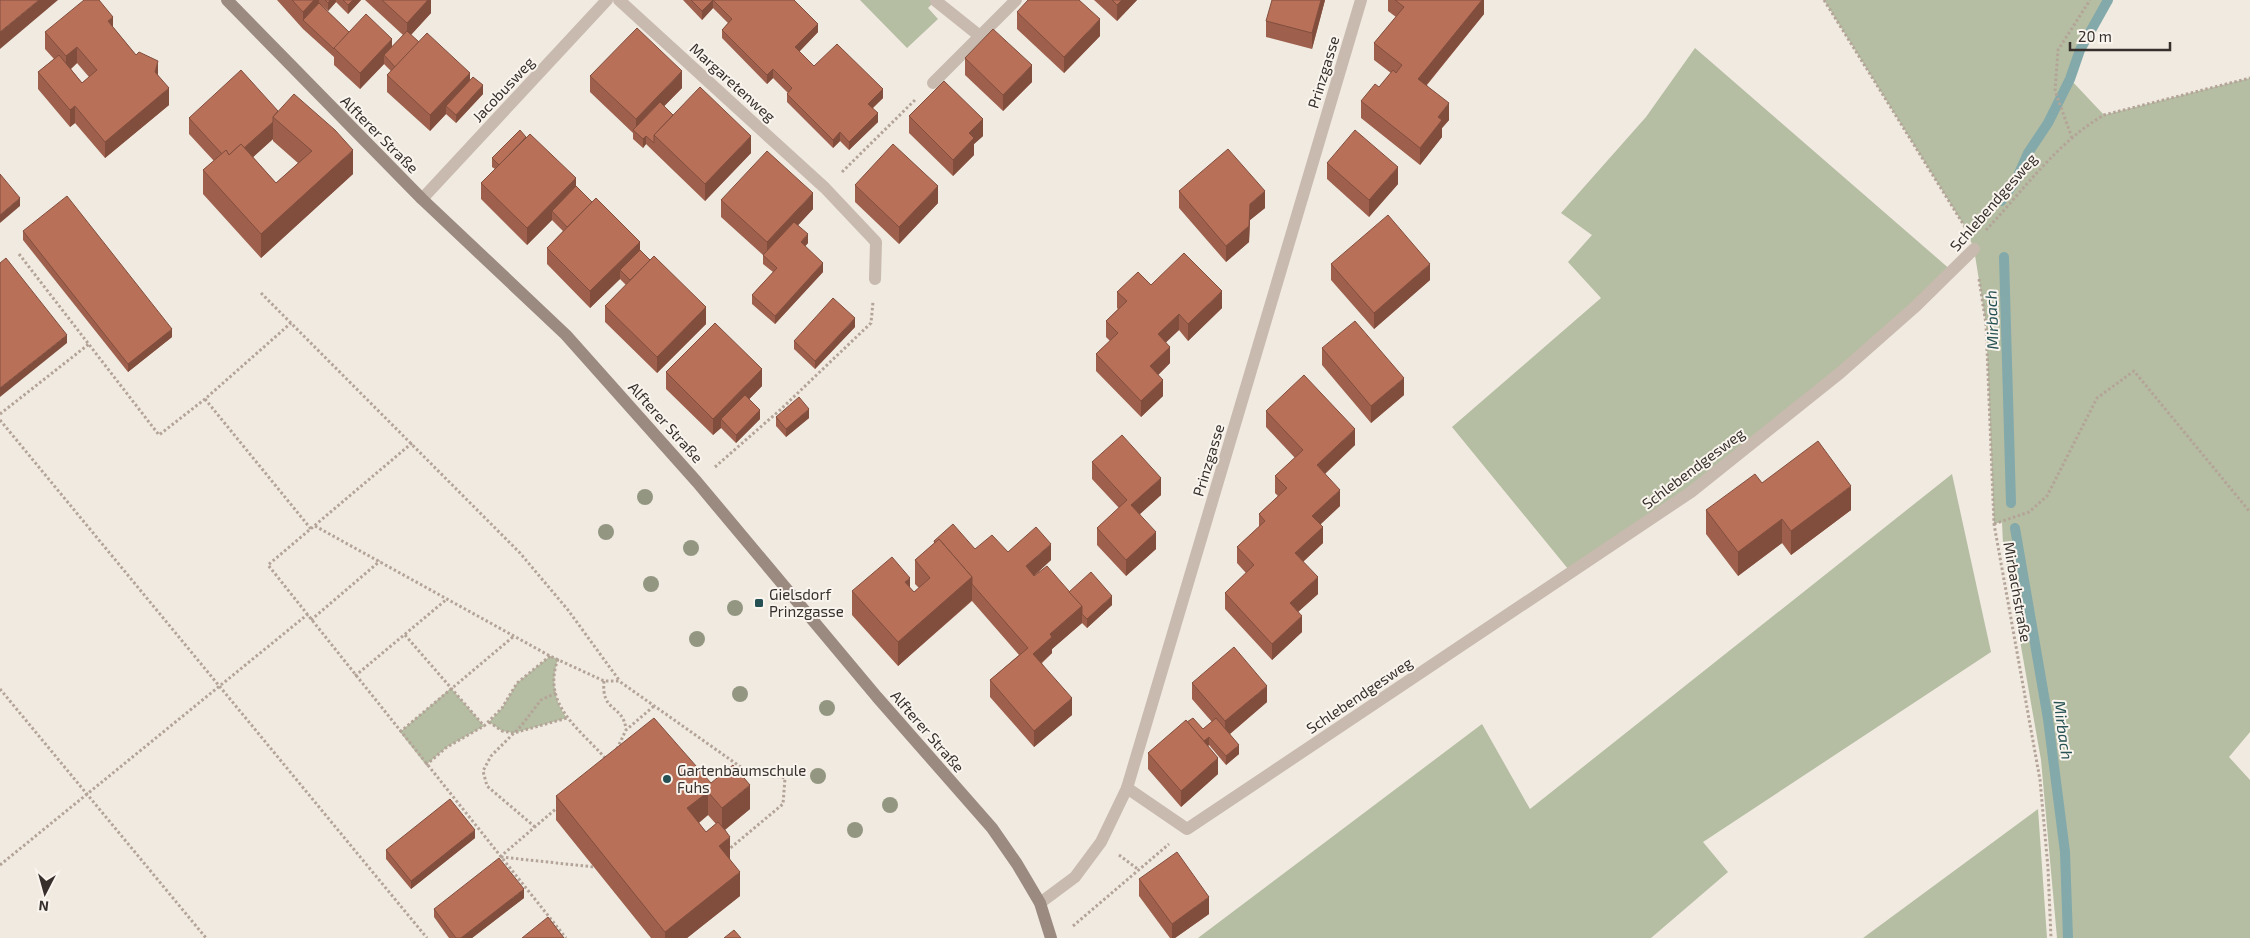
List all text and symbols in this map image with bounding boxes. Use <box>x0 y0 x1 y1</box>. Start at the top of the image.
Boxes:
scale bar <box>2070 20 2170 52</box>
text: 20 m <box>2078 27 2112 45</box>
street label: Prinzgasse <box>1303 34 1343 110</box>
street label: Margaretenweg <box>686 39 780 126</box>
street label: Jacobusweg <box>468 52 538 125</box>
street label: Alfterer Straße <box>337 91 423 177</box>
street label: Schlebendgesweg <box>1946 149 2041 255</box>
water label: Mirbach <box>1980 290 2002 350</box>
street label: Alfterer Straße <box>625 378 707 466</box>
street label: Prinzgasse <box>1188 422 1228 498</box>
street label: Schlebendgesweg <box>1638 423 1748 512</box>
street label: Mirbachstraße <box>2000 540 2036 644</box>
place label: Gielsdorf Prinzgasse <box>769 585 844 620</box>
marker: Gielsdorf Prinzgasse <box>753 597 765 609</box>
street label: Schlebendgesweg <box>1303 653 1416 737</box>
street label: Alfterer Straße <box>888 686 968 776</box>
water label: Mirbach <box>2050 699 2078 761</box>
place label: Gartenbaumschule Fuhs <box>677 761 806 796</box>
marker: Gartenbaumschule Fuhs <box>661 773 673 785</box>
north arrow <box>20 868 70 918</box>
text: N <box>38 897 50 915</box>

